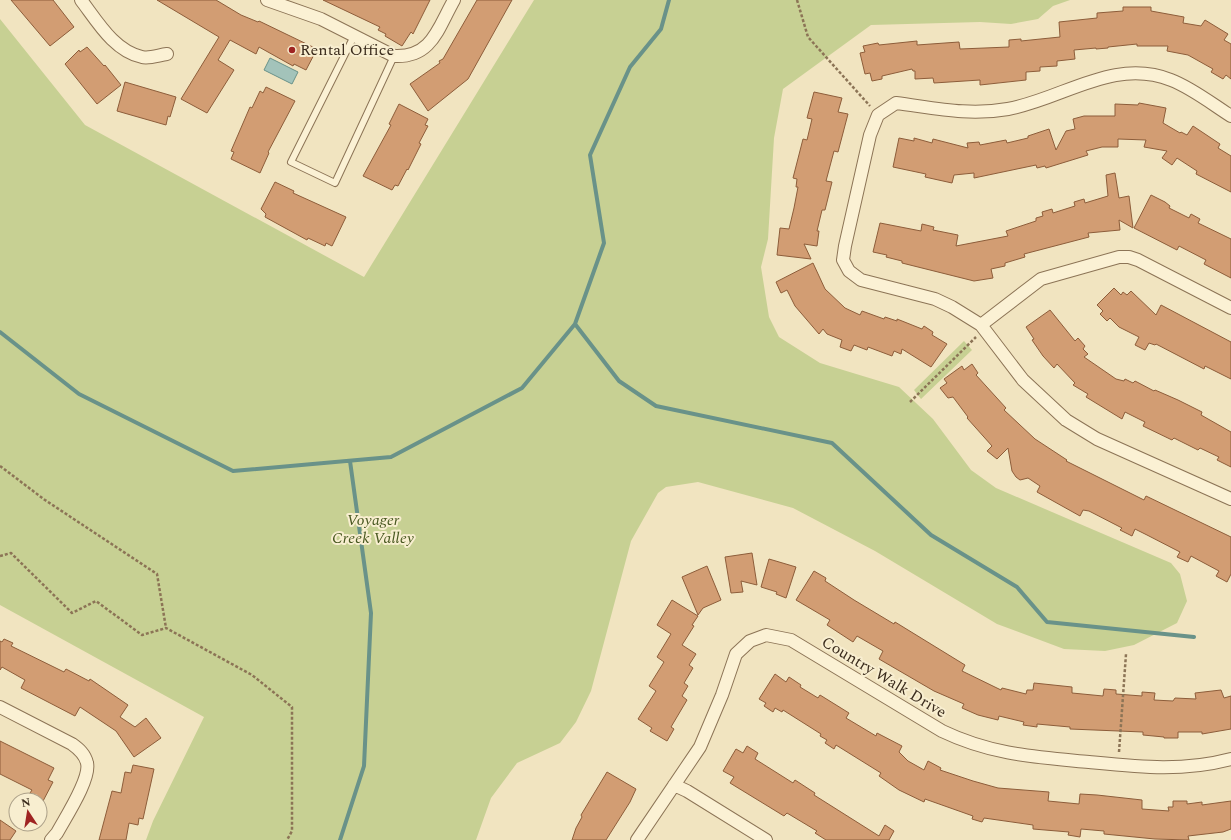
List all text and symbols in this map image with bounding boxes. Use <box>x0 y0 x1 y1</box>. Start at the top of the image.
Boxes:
place label: Rental Office <box>300 38 394 62</box>
marker: Rental Office <box>287 45 297 55</box>
park label: Voyager Creek Valley <box>332 508 414 550</box>
street label: Country Walk Drive <box>817 630 951 724</box>
north arrow <box>8 792 48 832</box>
text: N <box>20 793 32 812</box>

